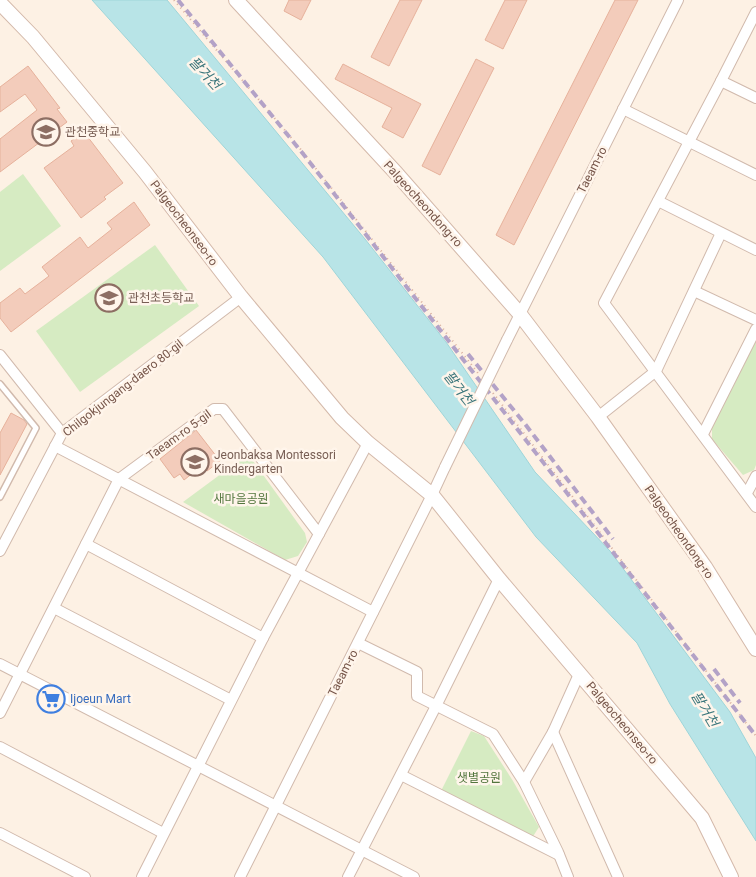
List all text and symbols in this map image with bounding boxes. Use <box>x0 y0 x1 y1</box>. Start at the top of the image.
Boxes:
water label: 팔거천 <box>186 53 225 93</box>
school or university icon: 관천중학교 <box>31 117 61 147</box>
place label: 관천중학교 <box>65 125 120 139</box>
street label: Taeam-ro <box>574 144 610 196</box>
street label: Palgeocheondong-ro <box>381 158 465 250</box>
street label: Palgeocheonseo-ro <box>147 178 221 269</box>
school or university icon: 관천초등학교 <box>94 283 124 313</box>
place label: 관천초등학교 <box>128 291 194 305</box>
street label: Chilgokjungang-daero 80-gil <box>60 337 186 439</box>
water label: 팔거천 <box>441 368 478 409</box>
street label: Taeam-ro 5-gil <box>144 407 214 463</box>
school or university icon: Jeonbaksa Montessori Kindergarten <box>180 447 210 477</box>
place label: Jeonbaksa Montessori Kindergarten <box>214 448 336 476</box>
street label: Palgeocheondong-ro <box>642 483 717 581</box>
park label: 새마을공원 <box>213 492 269 506</box>
street label: Taeam-ro <box>325 647 361 699</box>
street label: Palgeocheonseo-ro <box>583 679 661 767</box>
supermarket icon: Ijoeun Mart <box>36 684 66 714</box>
water label: 팔거천 <box>688 688 722 731</box>
place label: Ijoeun Mart <box>70 692 131 706</box>
park label: 샛별공원 <box>457 771 501 785</box>

